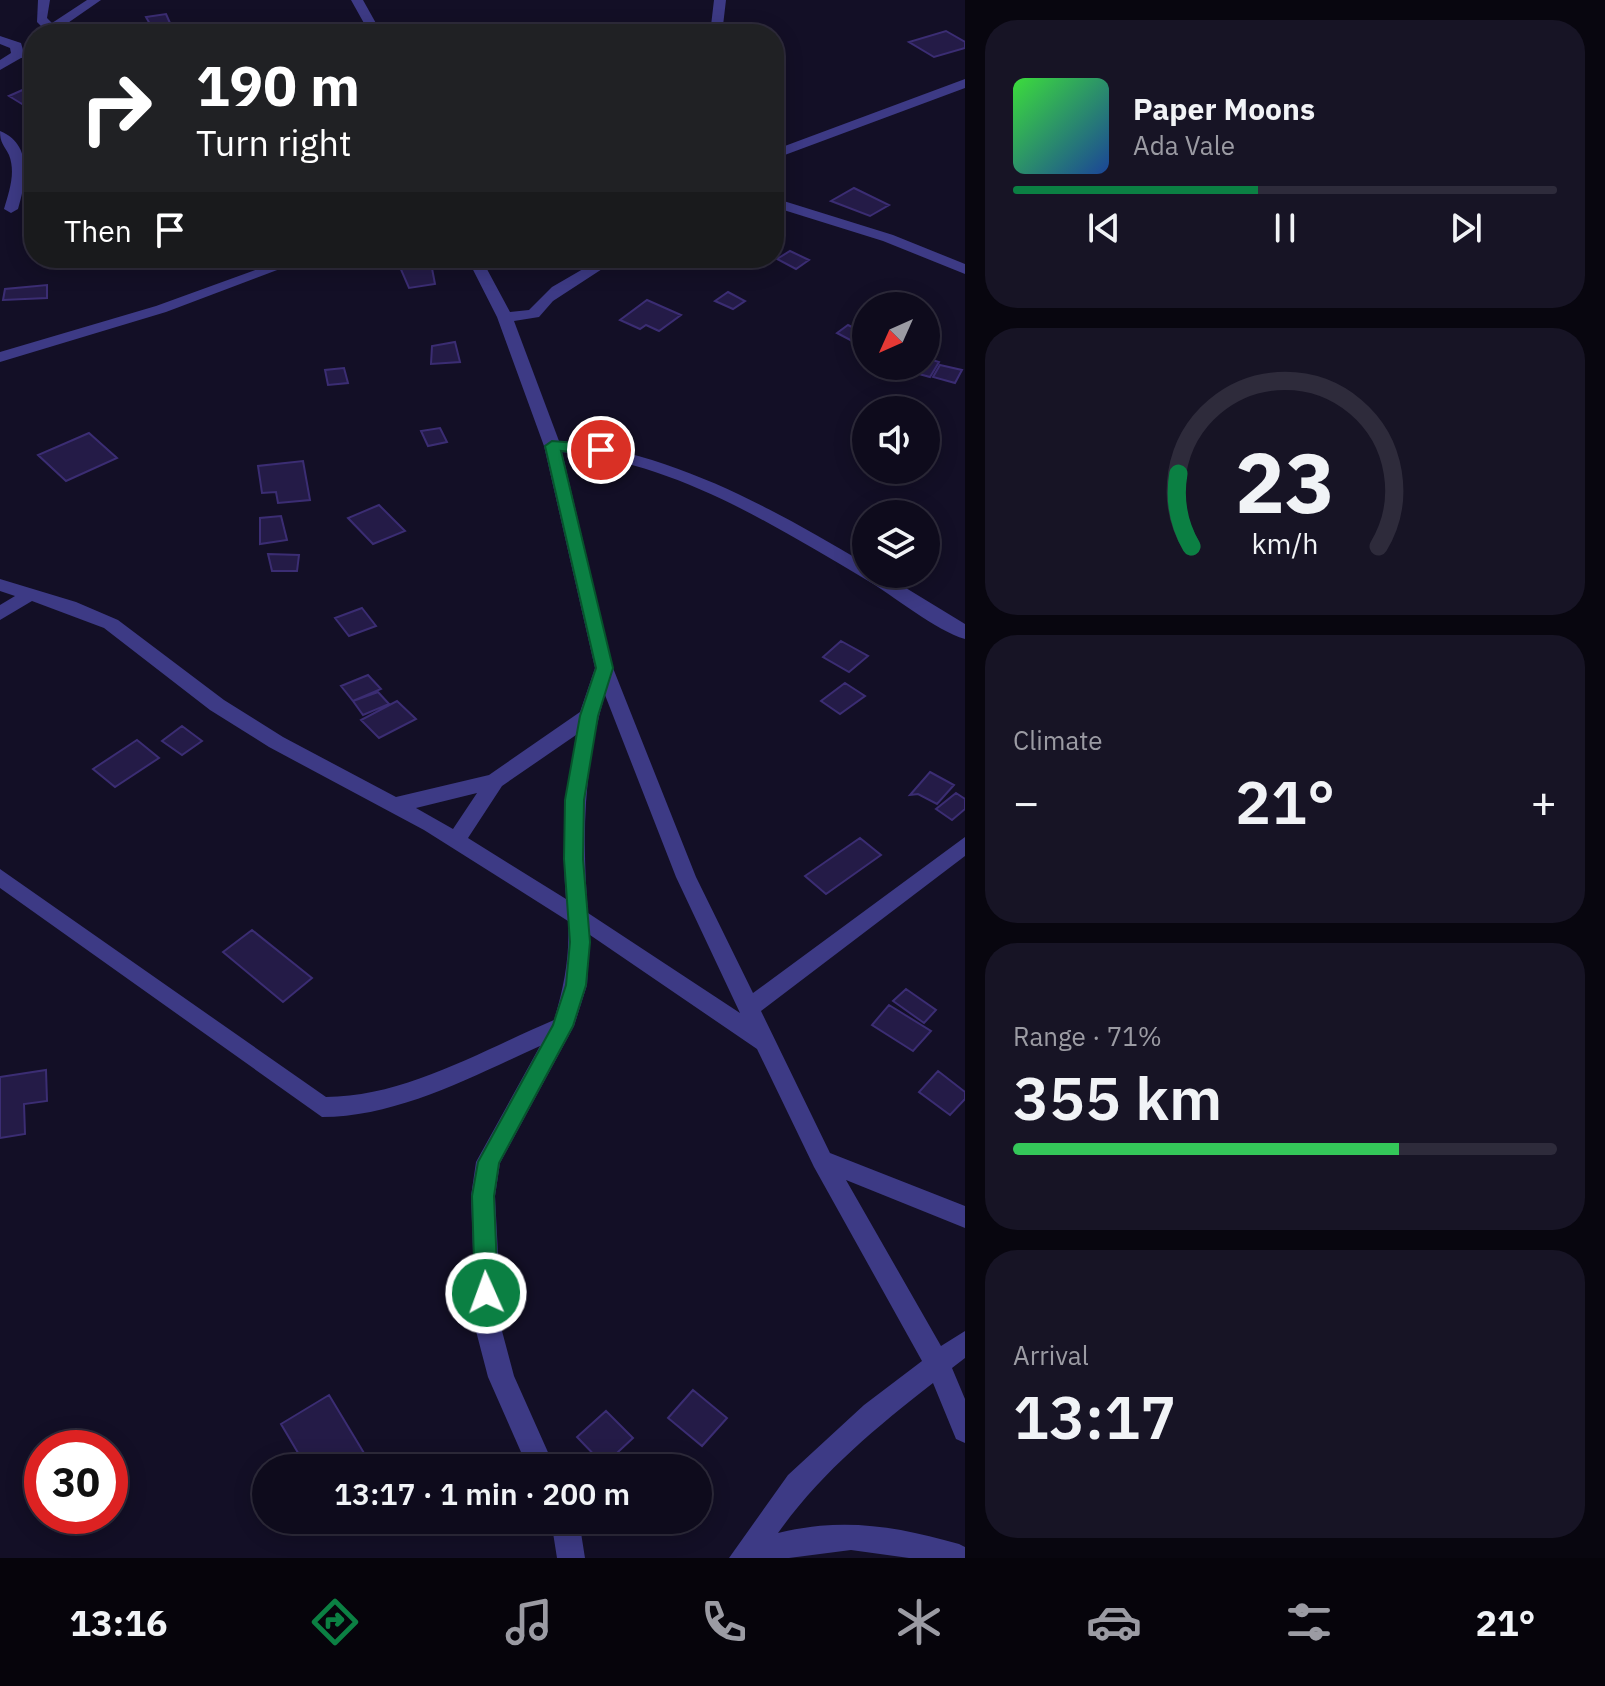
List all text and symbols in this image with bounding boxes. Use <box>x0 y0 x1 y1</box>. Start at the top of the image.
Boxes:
text: 190 m <box>196 49 360 121</box>
icon: right <box>64 56 168 160</box>
text: Paper Moons <box>1133 89 1315 128</box>
text: Turn right <box>196 119 352 166</box>
text: Ada Vale <box>1133 128 1235 162</box>
icon: previous <box>1082 206 1126 250</box>
icon: pause <box>1263 206 1307 250</box>
icon: next <box>1444 206 1488 250</box>
icon: arrive <box>148 208 192 252</box>
text: Then <box>64 211 132 250</box>
north arrow <box>852 292 940 380</box>
map controls <box>852 292 940 588</box>
button: sound <box>852 396 940 484</box>
pin <box>567 416 635 484</box>
icon: arrive <box>579 428 623 472</box>
text: 23 <box>1235 428 1335 536</box>
button: layers <box>852 500 940 588</box>
text: km/h <box>1251 526 1319 563</box>
text: Climate <box>1013 723 1103 757</box>
text: 21° <box>1235 762 1335 841</box>
text: − <box>1013 773 1039 830</box>
text: + <box>1531 773 1557 830</box>
text: Range · 71% <box>1013 1019 1162 1053</box>
text: 355 km <box>1013 1058 1222 1137</box>
position arrow <box>444 1251 528 1335</box>
text: Arrival <box>1013 1338 1089 1372</box>
text: 13:17 <box>1013 1377 1176 1456</box>
speed limit sign: 30 <box>24 1430 128 1534</box>
text: 13:17 · 1 min · 200 m <box>334 1474 630 1513</box>
icon: directions <box>307 1594 363 1650</box>
icon: music <box>501 1594 557 1650</box>
icon: phone <box>696 1594 752 1650</box>
icon: climate <box>891 1594 947 1650</box>
icon: car <box>1086 1594 1142 1650</box>
icon: filters <box>1281 1594 1337 1650</box>
text: 13:16 <box>69 1599 168 1646</box>
text: 21° <box>1475 1599 1536 1646</box>

